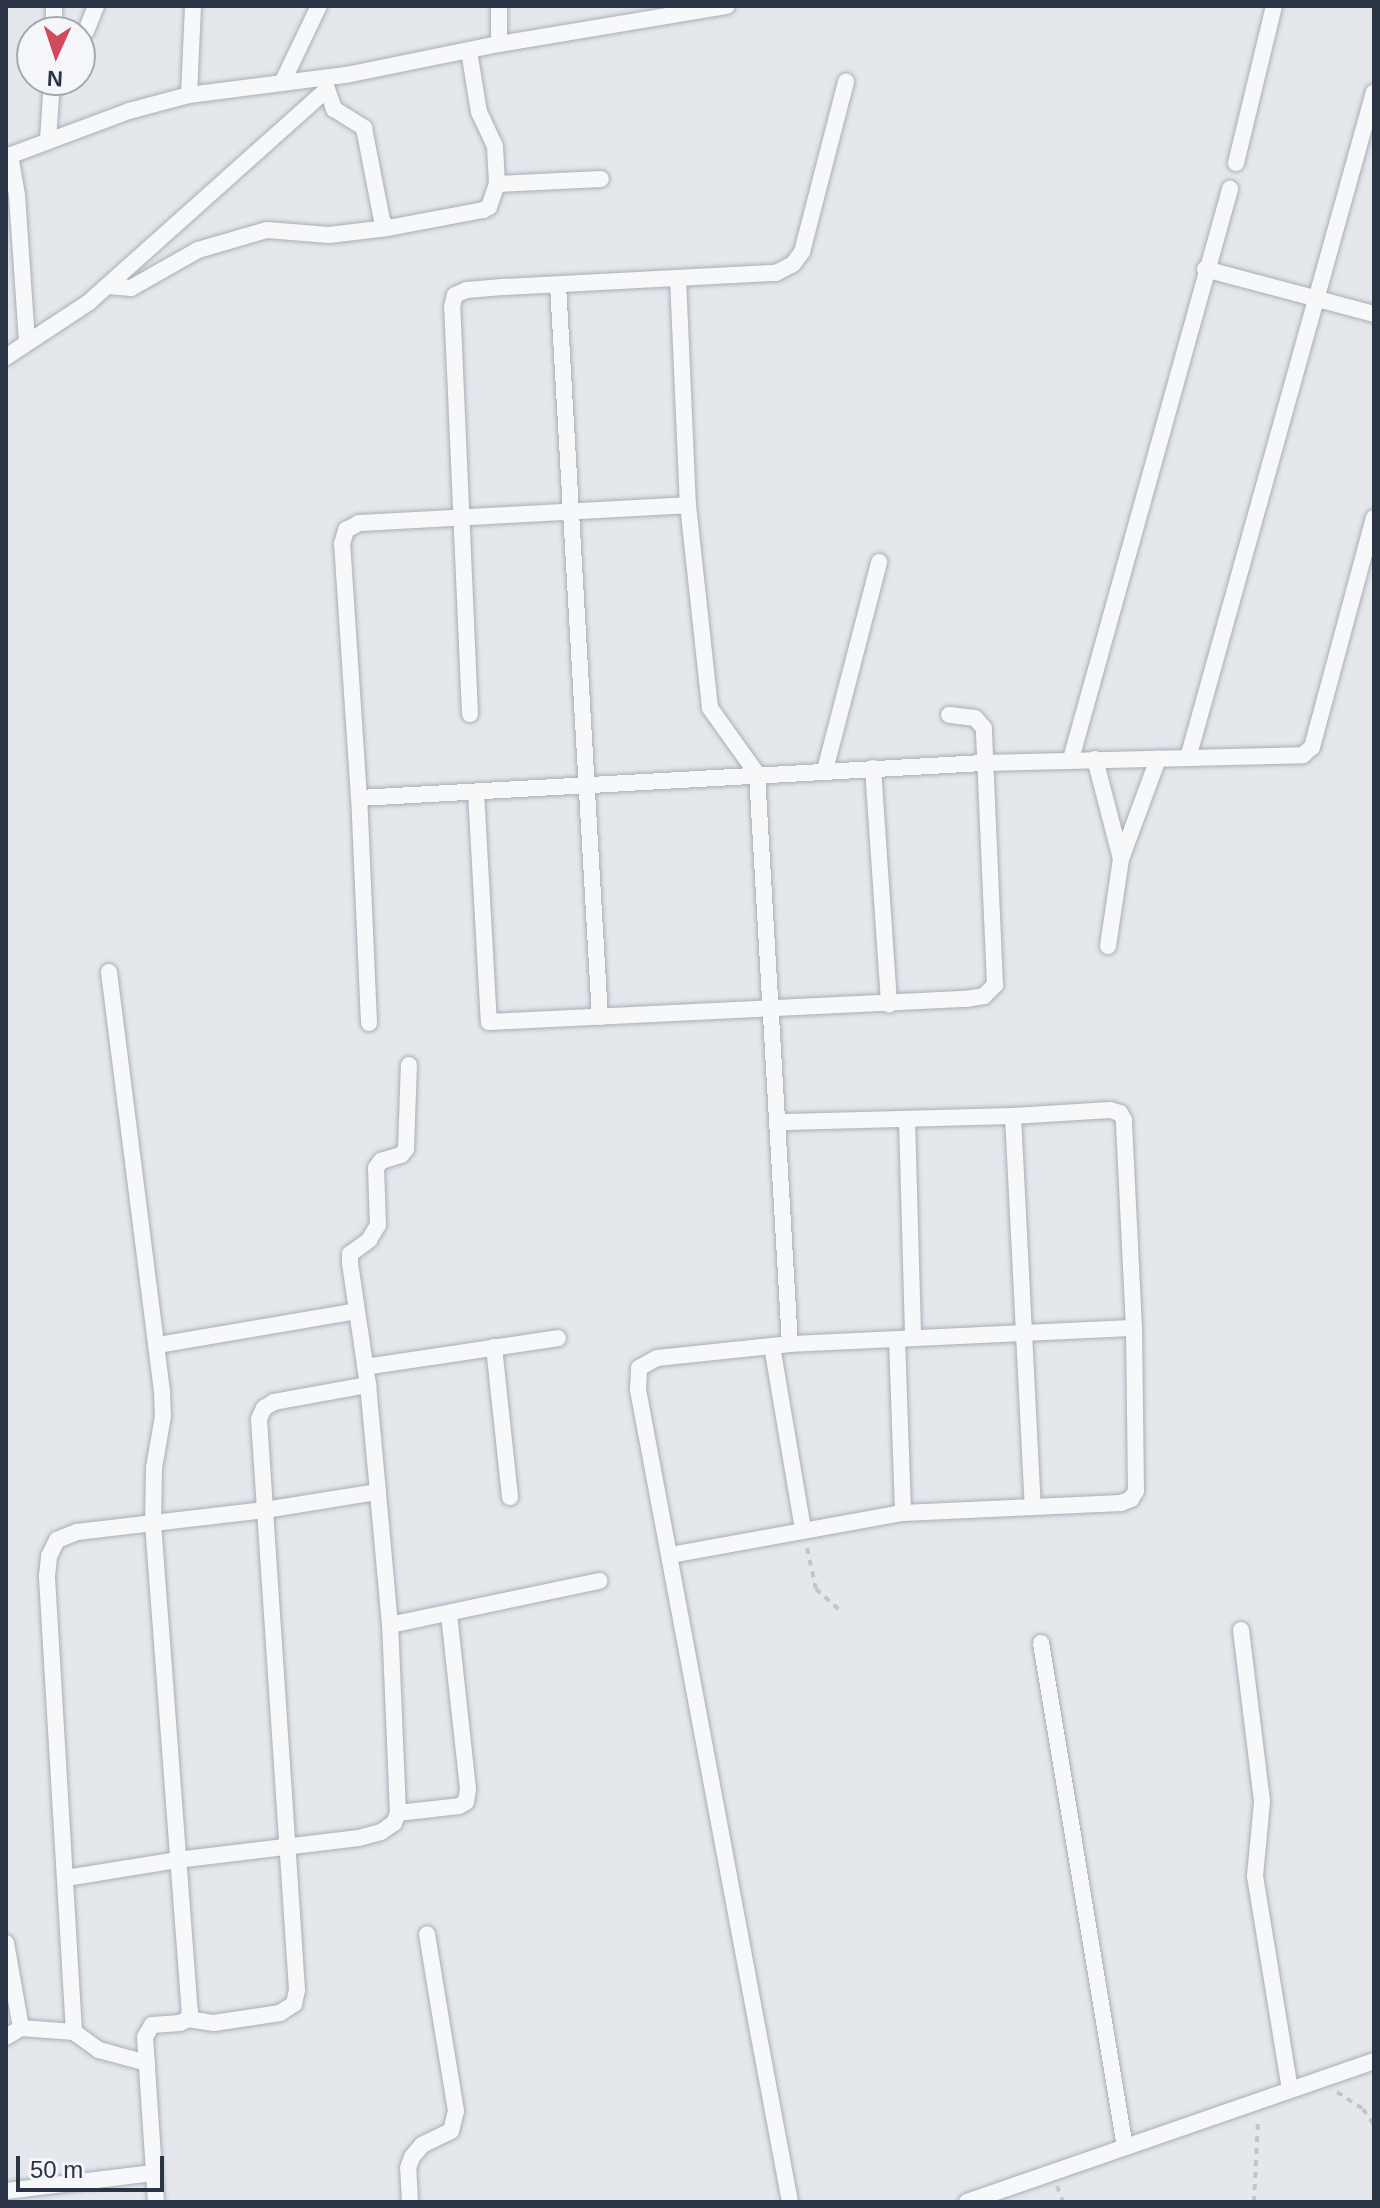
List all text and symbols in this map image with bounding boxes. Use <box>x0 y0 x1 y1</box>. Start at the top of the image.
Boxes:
north arrow <box>16 16 96 96</box>
text: N <box>46 66 63 91</box>
scale bar <box>20 2140 168 2190</box>
text: 50 m <box>30 2156 83 2183</box>

